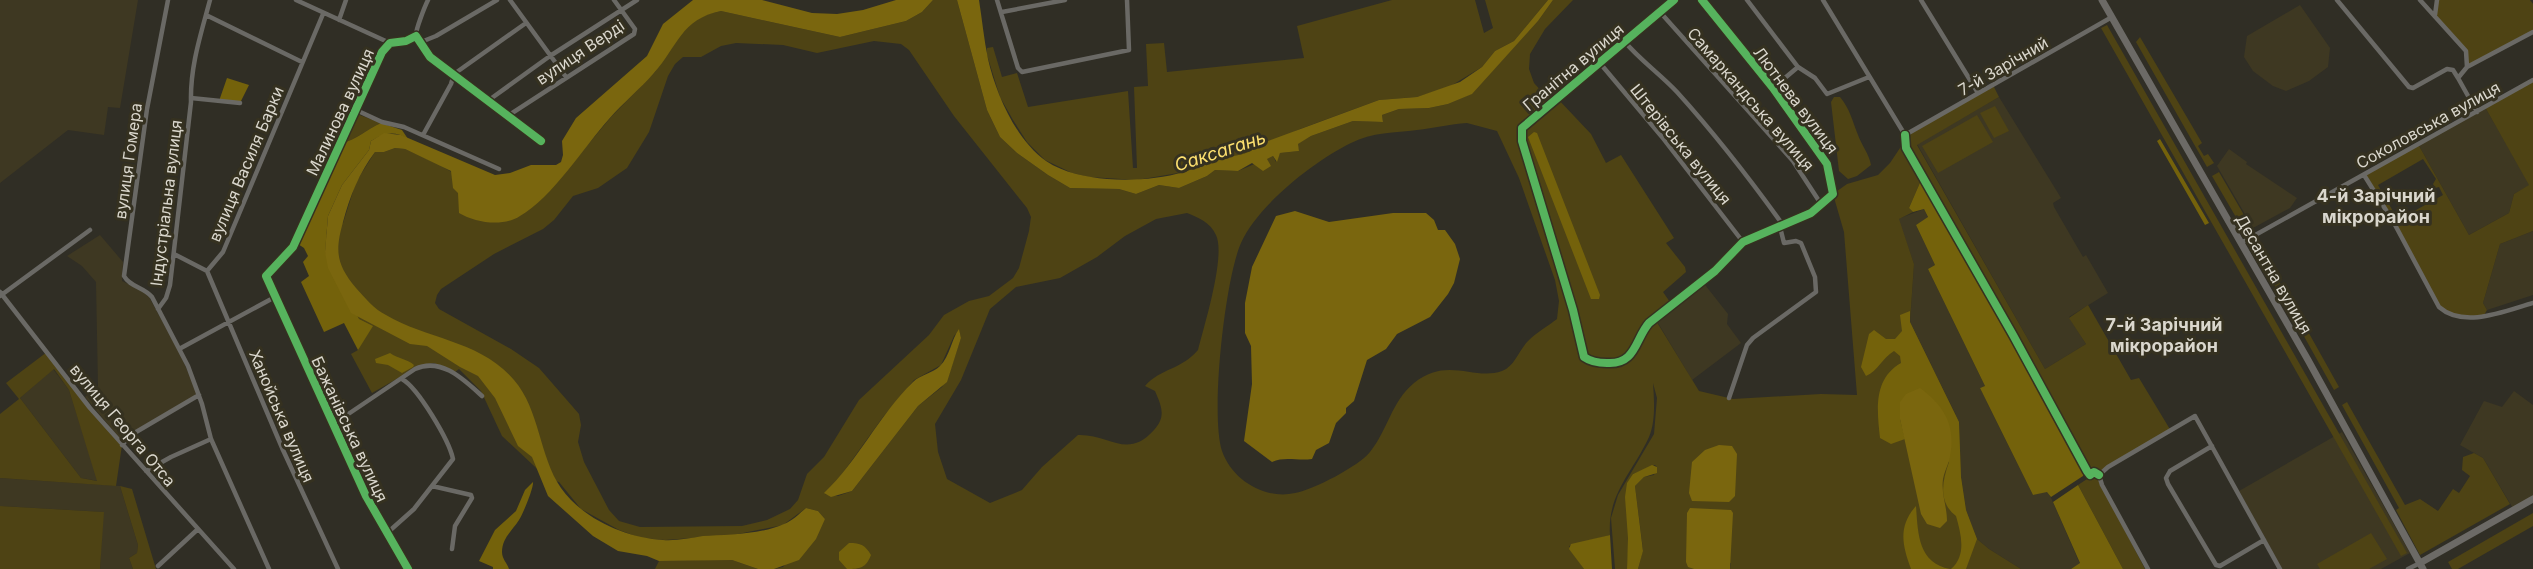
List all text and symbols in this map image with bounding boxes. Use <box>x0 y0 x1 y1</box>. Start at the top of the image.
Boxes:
street label: вулиця Верді <box>532 15 628 89</box>
street label: Гранітна вулиця <box>1518 19 1628 115</box>
street label: Самаркандська вулиця <box>1683 23 1819 175</box>
street label: 7-й Зарічний <box>1954 32 2052 100</box>
street label: Лютнева вулиця <box>1749 43 1843 157</box>
street label: Малинова вулиця <box>302 45 378 179</box>
street label: Соколовська вулиця <box>2352 77 2504 173</box>
street label: Штерівська вулиця <box>1626 80 1736 208</box>
street label: вулиця Василя Барки <box>204 83 288 245</box>
street label: вулиця Гомера <box>110 102 146 220</box>
street label: Індустріальна вулиця <box>146 119 186 287</box>
water label: Саксагань <box>1172 126 1268 176</box>
district label: 4-й Зарічний мікрорайон <box>2317 185 2435 227</box>
street label: Десантна вулиця <box>2232 210 2316 338</box>
district label: 7-й Зарічний мікрорайон <box>2105 314 2223 356</box>
street label: Ханойська вулиця <box>245 347 319 485</box>
street label: Бажанівська вулиця <box>307 353 393 505</box>
street label: вулиця Георга Отса <box>66 360 180 490</box>

